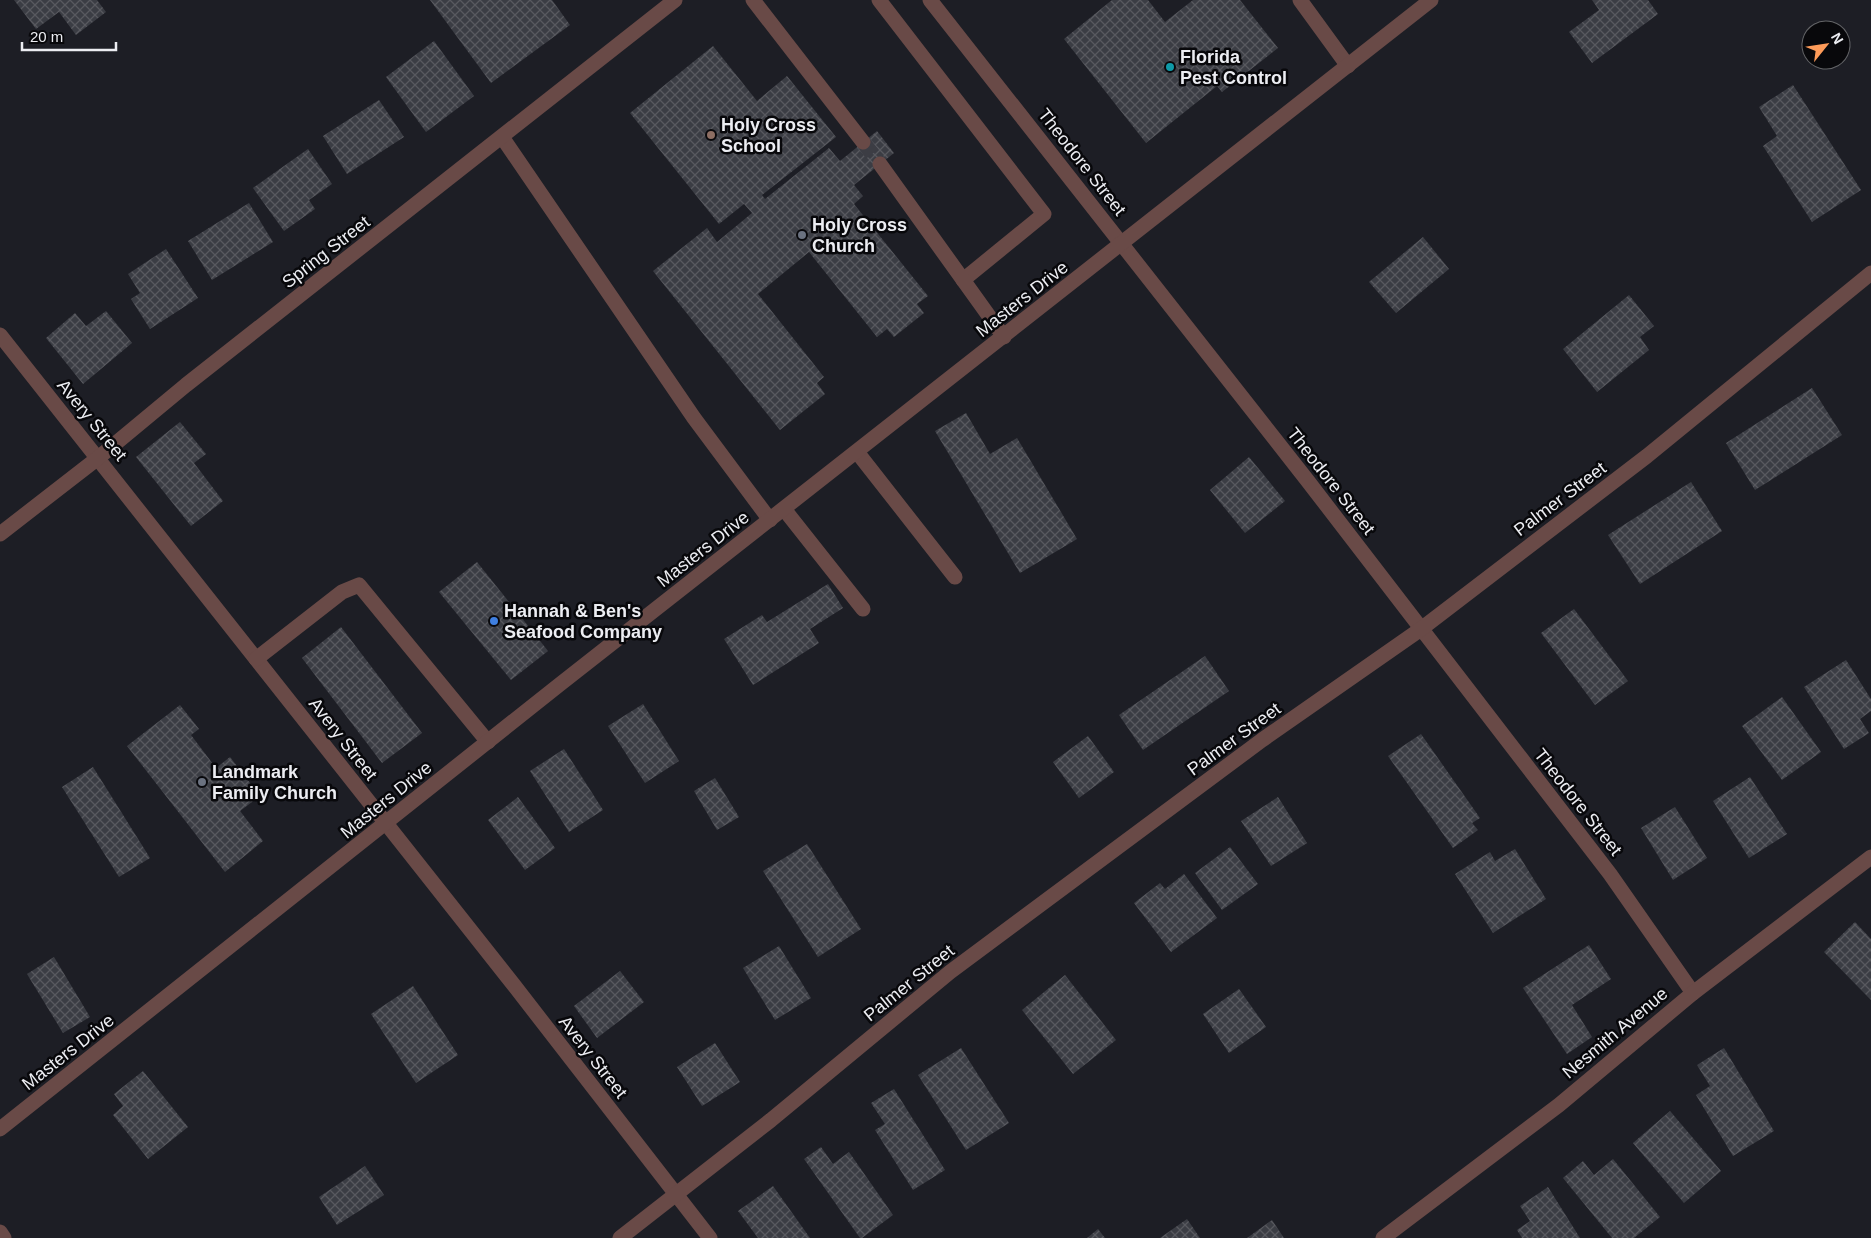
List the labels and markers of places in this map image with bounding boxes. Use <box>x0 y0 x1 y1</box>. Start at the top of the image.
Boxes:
place label: Florida Pest Control <box>1180 47 1287 88</box>
marker: Florida Pest Control <box>1164 61 1176 73</box>
place label: Holy Cross School <box>721 115 816 156</box>
marker: Holy Cross School <box>705 129 717 141</box>
place label: Holy Cross Church <box>812 215 907 256</box>
marker: Holy Cross Church <box>796 229 808 241</box>
place label: Hannah & Ben's Seafood Company <box>504 601 662 642</box>
marker: Hannah & Ben's Seafood Company <box>488 615 500 627</box>
place label: Landmark Family Church <box>212 762 337 803</box>
marker: Landmark Family Church <box>196 776 208 788</box>

